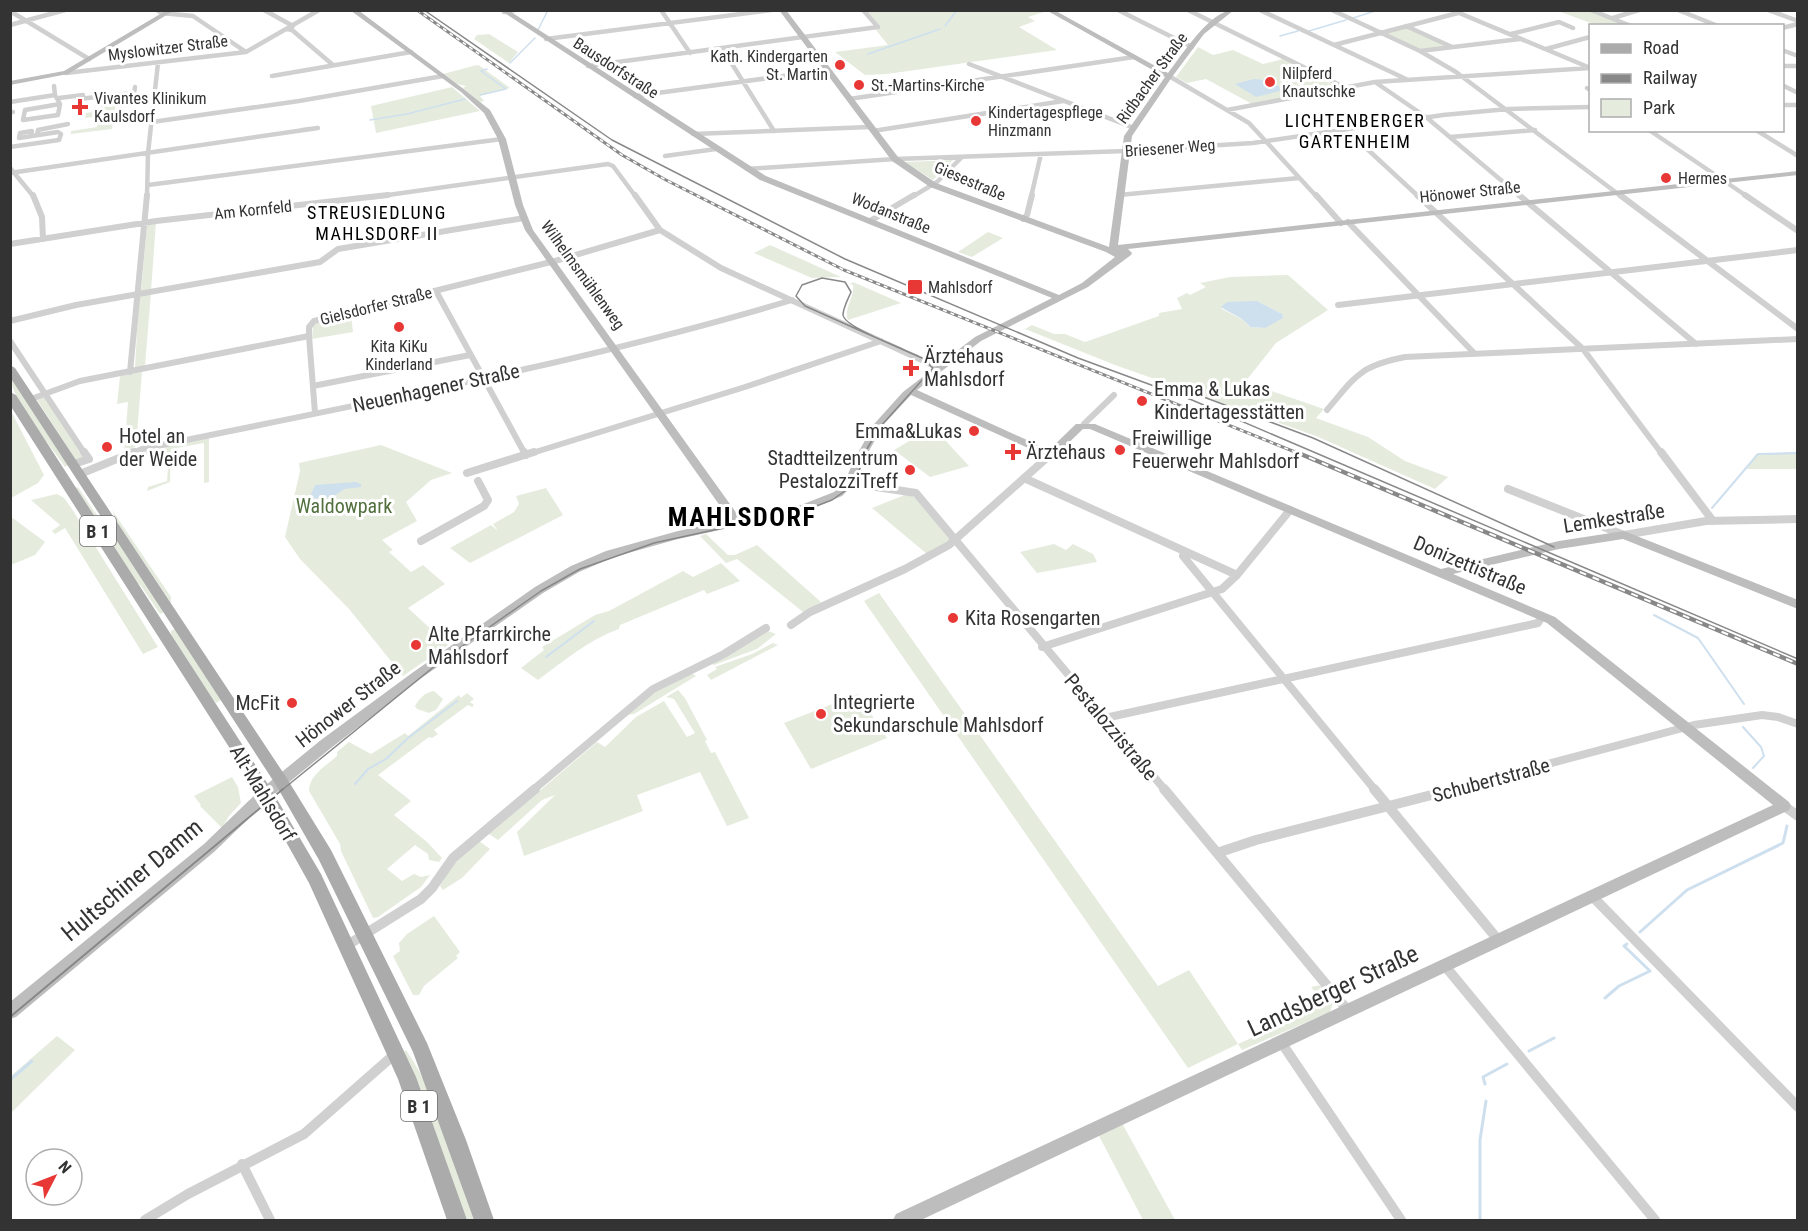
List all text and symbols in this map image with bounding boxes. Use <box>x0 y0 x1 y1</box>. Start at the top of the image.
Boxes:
legend <box>1589 24 1784 132</box>
street label: Ridbacher Straße <box>1113 29 1191 127</box>
street label: Myslowitzer Straße <box>107 31 229 65</box>
street label: Bausdorfstraße <box>570 33 662 103</box>
text: Road <box>1643 37 1679 58</box>
place label: Kath. Kindergarten St. Martin <box>710 47 828 84</box>
marker: Kath. Kindergarten St. Martin <box>833 58 847 72</box>
place label: Nilpferd Knautschke <box>1282 64 1355 101</box>
text: Railway <box>1643 67 1698 88</box>
marker: Nilpferd Knautschke <box>1263 75 1277 89</box>
place label: St.-Martins-Kirche <box>871 76 984 95</box>
marker: St.-Martins-Kirche <box>852 78 866 92</box>
place label: Vivantes Klinikum Kaulsdorf <box>94 89 206 126</box>
text: Park <box>1643 97 1675 118</box>
marker: Vivantes Klinikum Kaulsdorf <box>71 98 89 116</box>
place label: Kindertagespflege Hinzmann <box>988 103 1103 140</box>
district label: LICHTENBERGER GARTENHEIM <box>1285 110 1425 152</box>
marker: Kindertagespflege Hinzmann <box>969 114 983 128</box>
street label: Briesener Weg <box>1124 135 1216 161</box>
street label: Giesestraße <box>932 157 1008 205</box>
place label: Hermes <box>1678 169 1727 188</box>
marker: Hermes <box>1659 171 1673 185</box>
street label: Hönower Straße <box>1419 177 1521 207</box>
street label: Wodanstraße <box>849 189 933 237</box>
street label: Am Kornfeld <box>213 196 293 224</box>
district label: STREUSIEDLUNG MAHLSDORF II <box>307 202 447 244</box>
street label: Wilhelmsmühlenweg <box>537 217 629 333</box>
marker: Mahlsdorf <box>906 278 924 296</box>
place label: Mahlsdorf <box>928 278 992 297</box>
street label: Gielsdorfer Straße <box>318 283 434 329</box>
marker: Kita KiKu Kinderland <box>392 320 406 334</box>
place label: Kita KiKu Kinderland <box>365 337 433 374</box>
place label: Ärztehaus Mahlsdorf <box>924 344 1005 391</box>
street label: Neuenhagener Straße <box>350 359 522 417</box>
marker: Ärztehaus Mahlsdorf <box>902 359 920 377</box>
place label: Emma & Lukas Kindertagesstätten <box>1154 377 1304 424</box>
marker: Emma & Lukas Kindertagesstätten <box>1135 394 1149 408</box>
place label: Emma&Lukas <box>855 419 962 443</box>
place label: Hotel an der Weide <box>119 424 197 471</box>
marker: Emma&Lukas <box>967 424 981 438</box>
place label: Freiwillige Feuerwehr Mahlsdorf <box>1132 426 1300 473</box>
marker: Hotel an der Weide <box>100 440 114 454</box>
place label: Ärztehaus <box>1026 440 1106 464</box>
marker: Ärztehaus <box>1004 443 1022 461</box>
marker: Freiwillige Feuerwehr Mahlsdorf <box>1113 443 1127 457</box>
place label: Stadtteilzentrum PestalozziTreff <box>767 446 899 493</box>
marker: Stadtteilzentrum PestalozziTreff <box>903 463 917 477</box>
park label: Waldowpark <box>296 494 392 518</box>
street label: Lemkestraße <box>1562 498 1666 538</box>
district label: MAHLSDORF <box>668 502 816 532</box>
road number: B 1 <box>80 516 116 546</box>
street label: Donizettistraße <box>1410 530 1530 600</box>
place label: Kita Rosengarten <box>965 606 1100 630</box>
marker: Kita Rosengarten <box>946 611 960 625</box>
place label: Alte Pfarrkirche Mahlsdorf <box>428 622 551 669</box>
marker: Alte Pfarrkirche Mahlsdorf <box>409 638 423 652</box>
street label: Hönower Straße <box>291 656 405 752</box>
street label: Pestalozzistraße <box>1059 669 1163 785</box>
place label: Integrierte Sekundarschule Mahlsdorf <box>833 690 1044 737</box>
place label: McFit <box>236 691 280 715</box>
marker: McFit <box>285 696 299 710</box>
marker: Integrierte Sekundarschule Mahlsdorf <box>814 707 828 721</box>
street label: Alt-Mahlsdorf <box>225 741 301 846</box>
street label: Schubertstraße <box>1430 753 1552 807</box>
street label: Hultschiner Damm <box>56 813 208 947</box>
street label: Landsberger Straße <box>1243 939 1423 1043</box>
road number: B 1 <box>401 1091 437 1121</box>
north arrow <box>24 1147 84 1207</box>
text: N <box>54 1157 75 1177</box>

